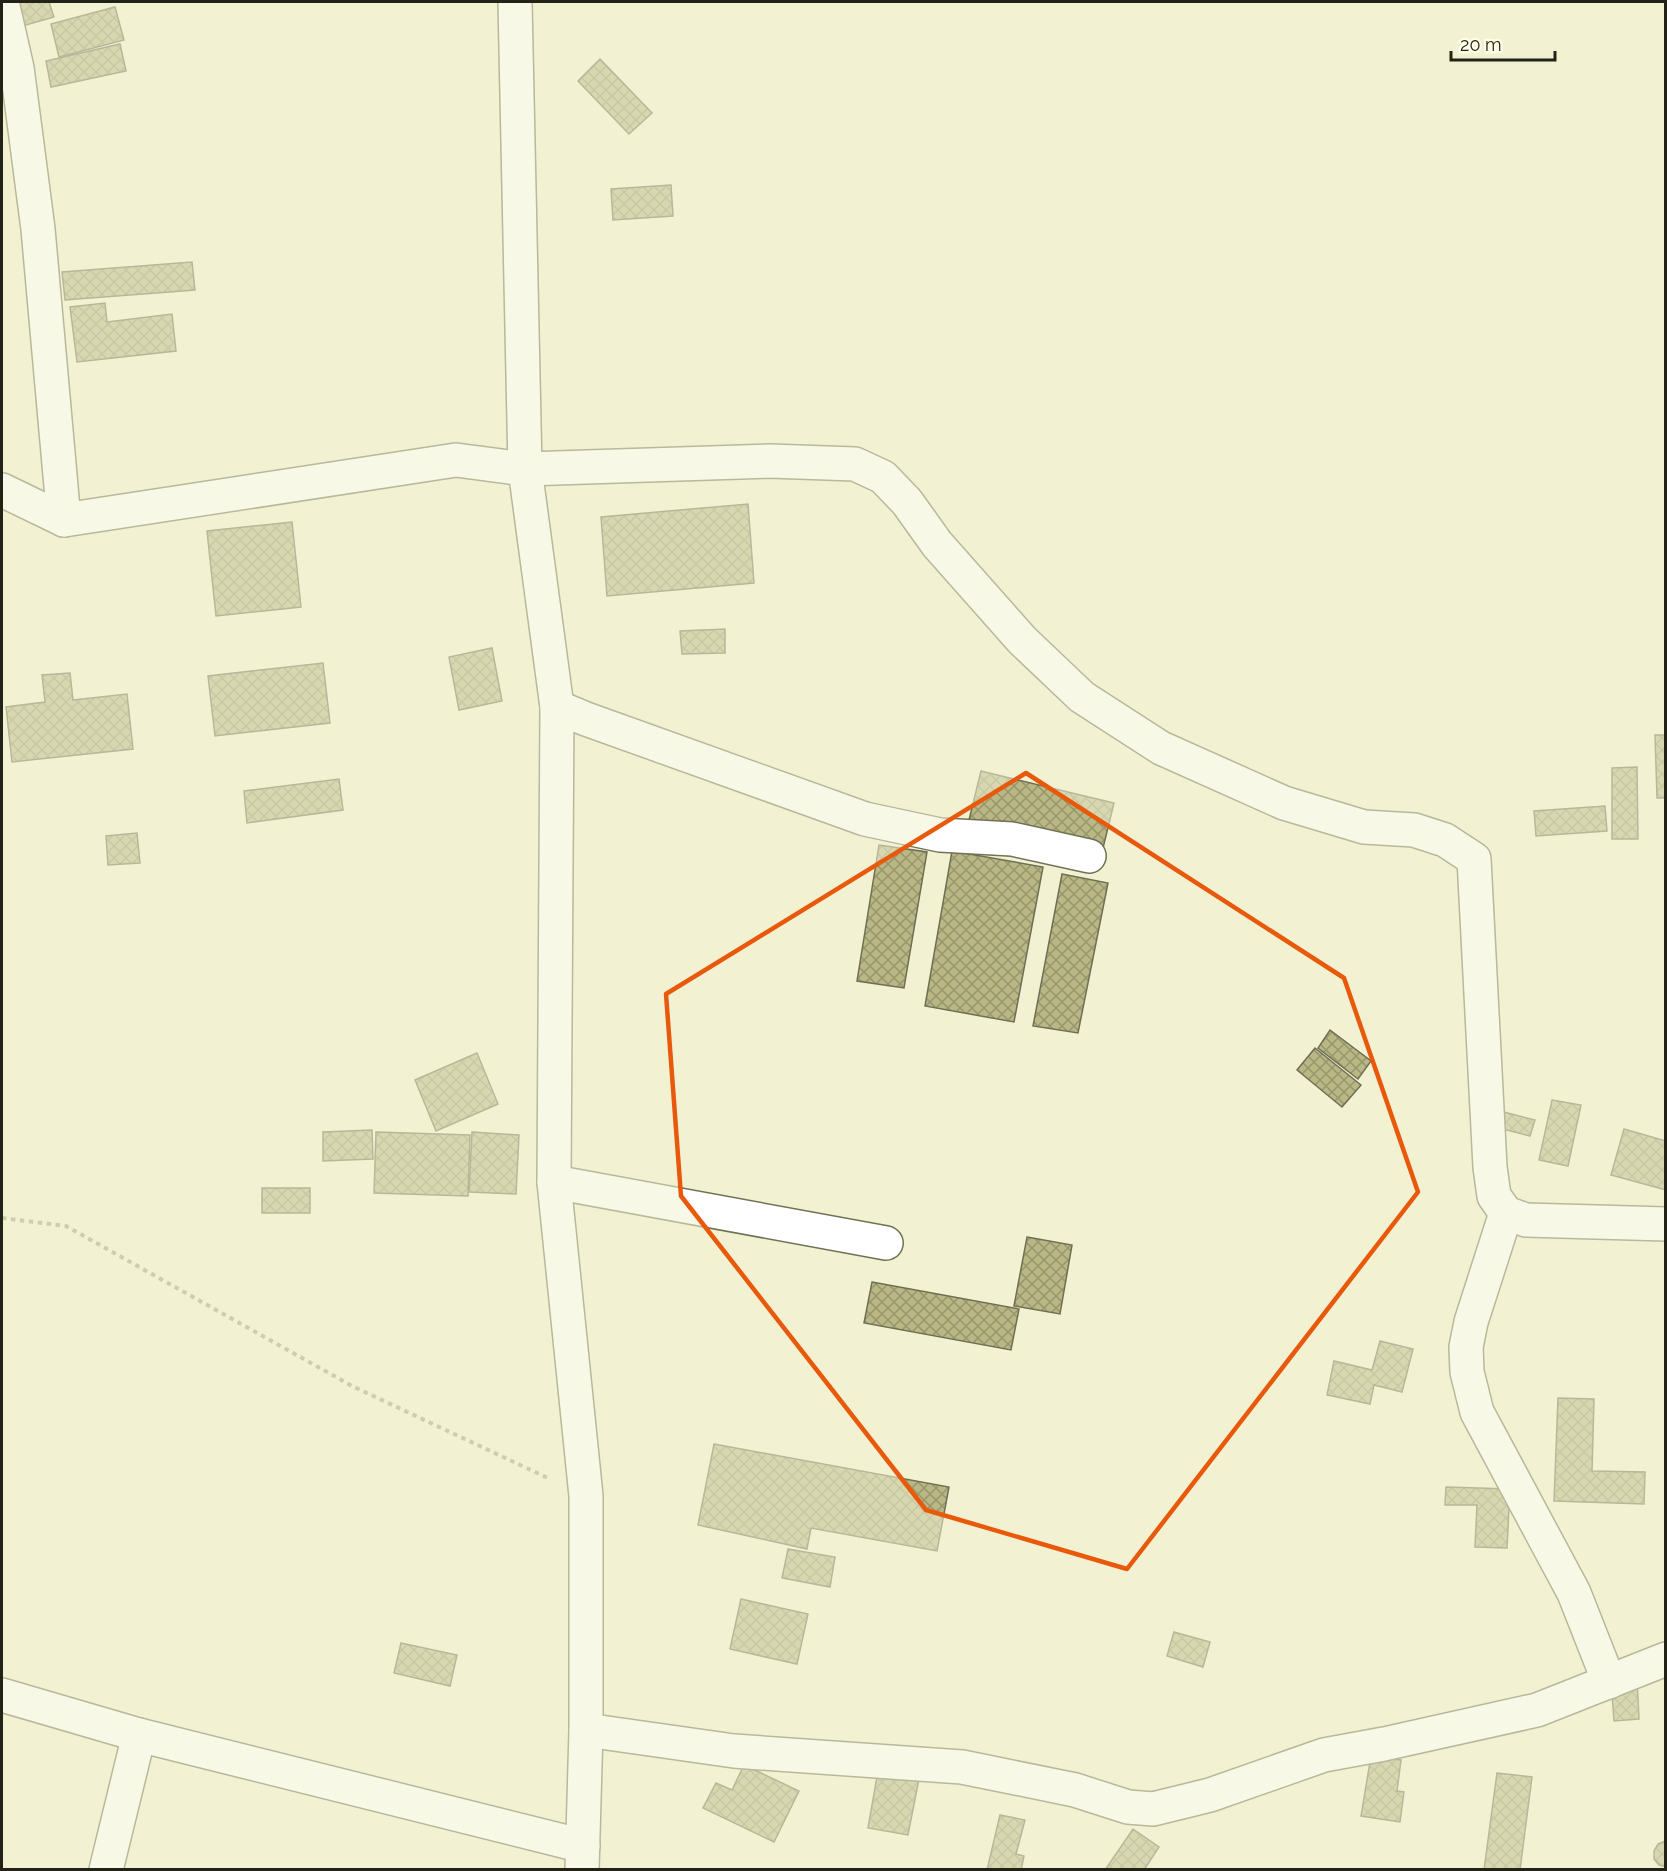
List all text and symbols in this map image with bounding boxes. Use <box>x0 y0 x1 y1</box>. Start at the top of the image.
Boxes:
scale bar <box>1451 24 1554 62</box>
text: 20 m <box>1460 34 1502 55</box>

